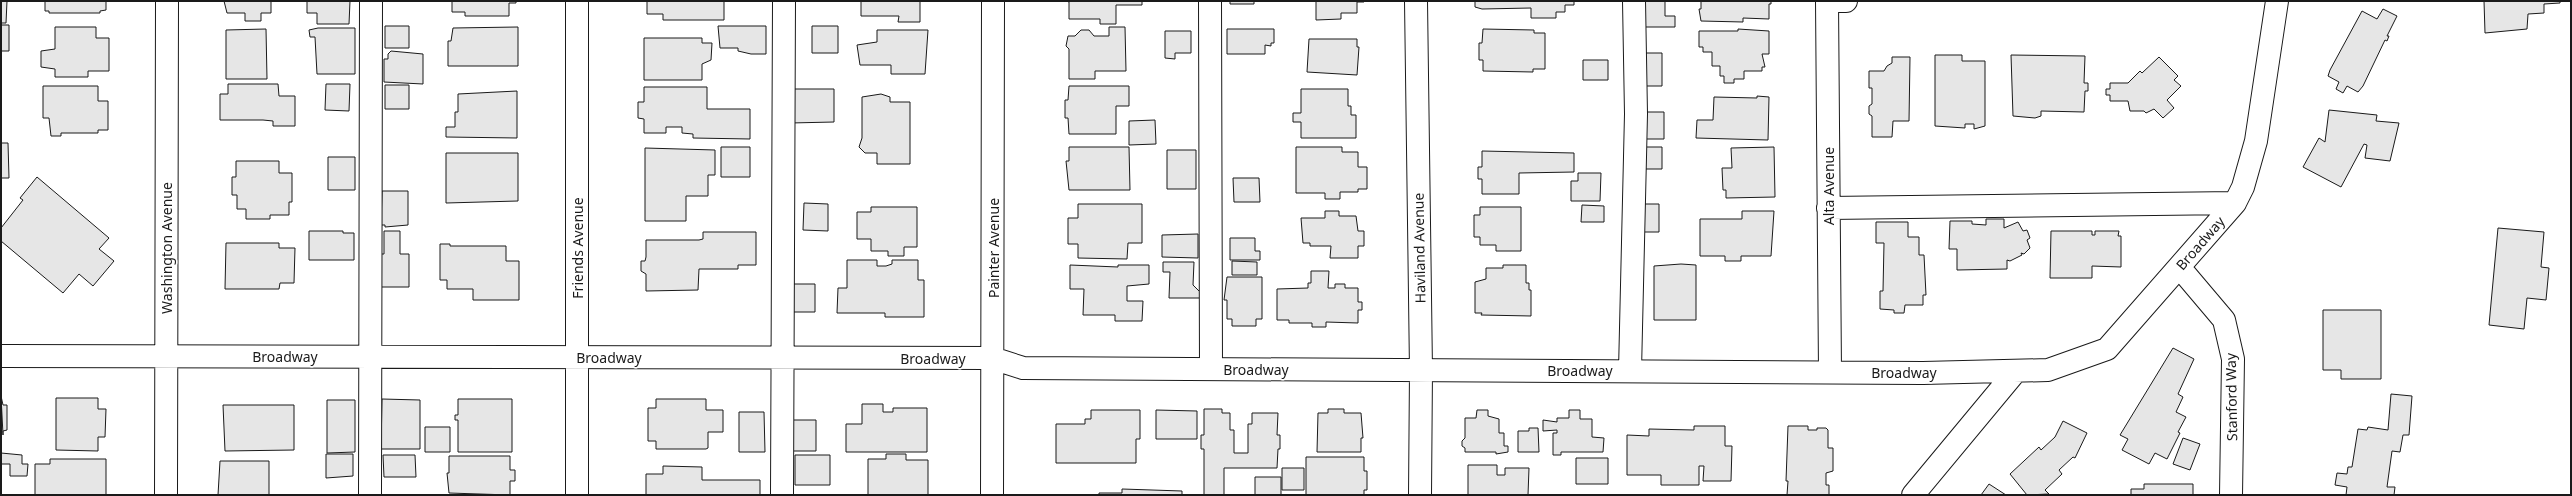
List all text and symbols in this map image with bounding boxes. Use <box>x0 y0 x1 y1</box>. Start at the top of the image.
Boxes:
street label: Alta Avenue <box>1819 147 1838 225</box>
street label: Washington Avenue <box>157 182 176 314</box>
street label: Haviland Avenue <box>1409 193 1429 303</box>
street label: Friends Avenue <box>568 197 587 299</box>
street label: Painter Avenue <box>984 198 1003 298</box>
street label: Broadway <box>2171 211 2229 274</box>
street label: Broadway <box>252 347 319 366</box>
street label: Broadway <box>576 348 643 367</box>
street label: Broadway <box>900 349 967 368</box>
street label: Stanford Way <box>2221 352 2241 441</box>
street label: Broadway <box>1223 360 1290 379</box>
street label: Broadway <box>1547 361 1614 380</box>
street label: Broadway <box>1871 363 1938 382</box>

